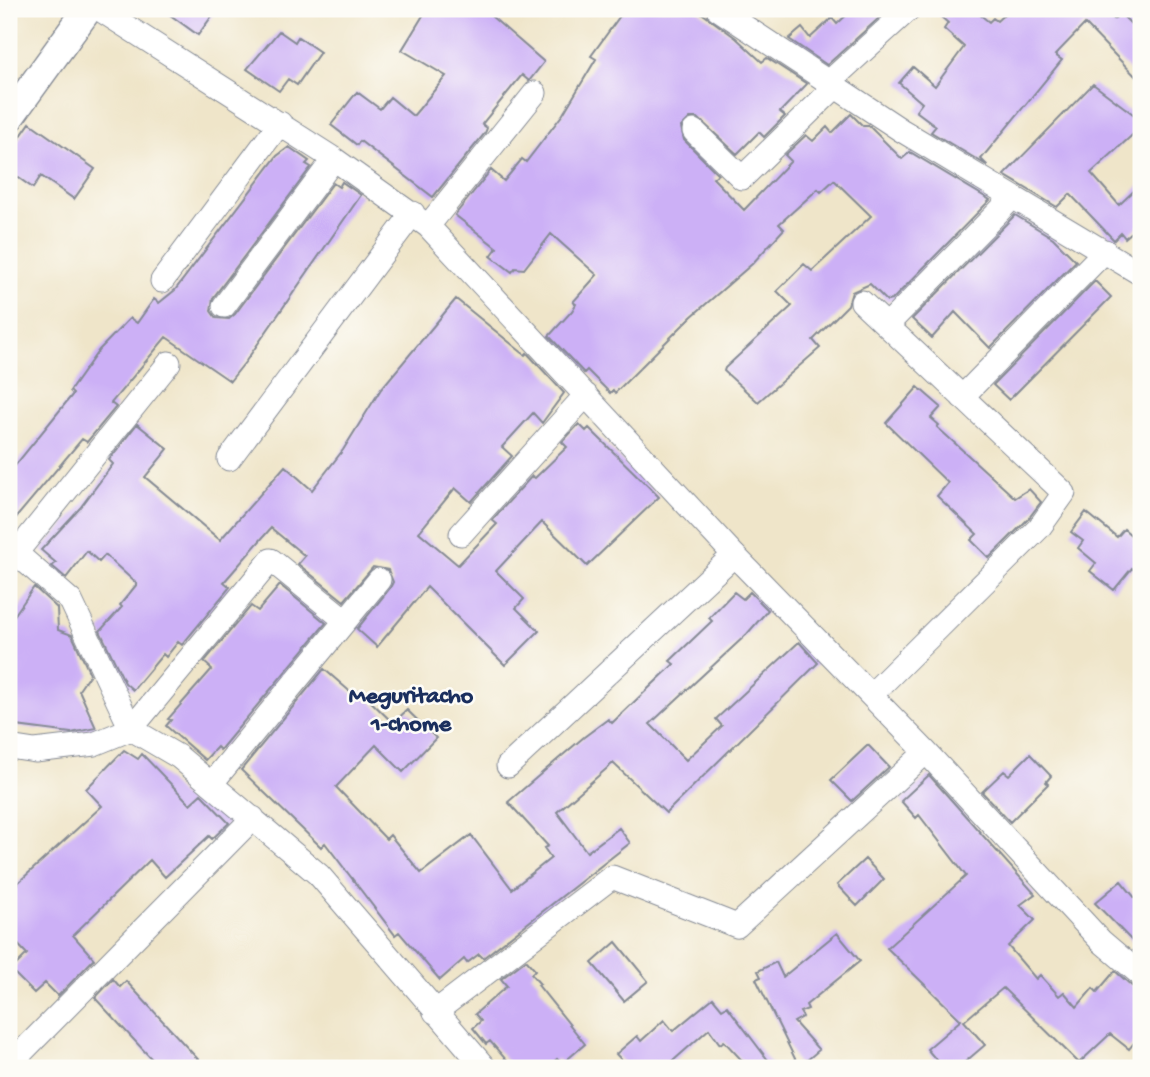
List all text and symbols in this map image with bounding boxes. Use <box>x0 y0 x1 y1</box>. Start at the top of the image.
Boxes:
district label: Meguritacho 1-chome <box>349 683 474 740</box>

